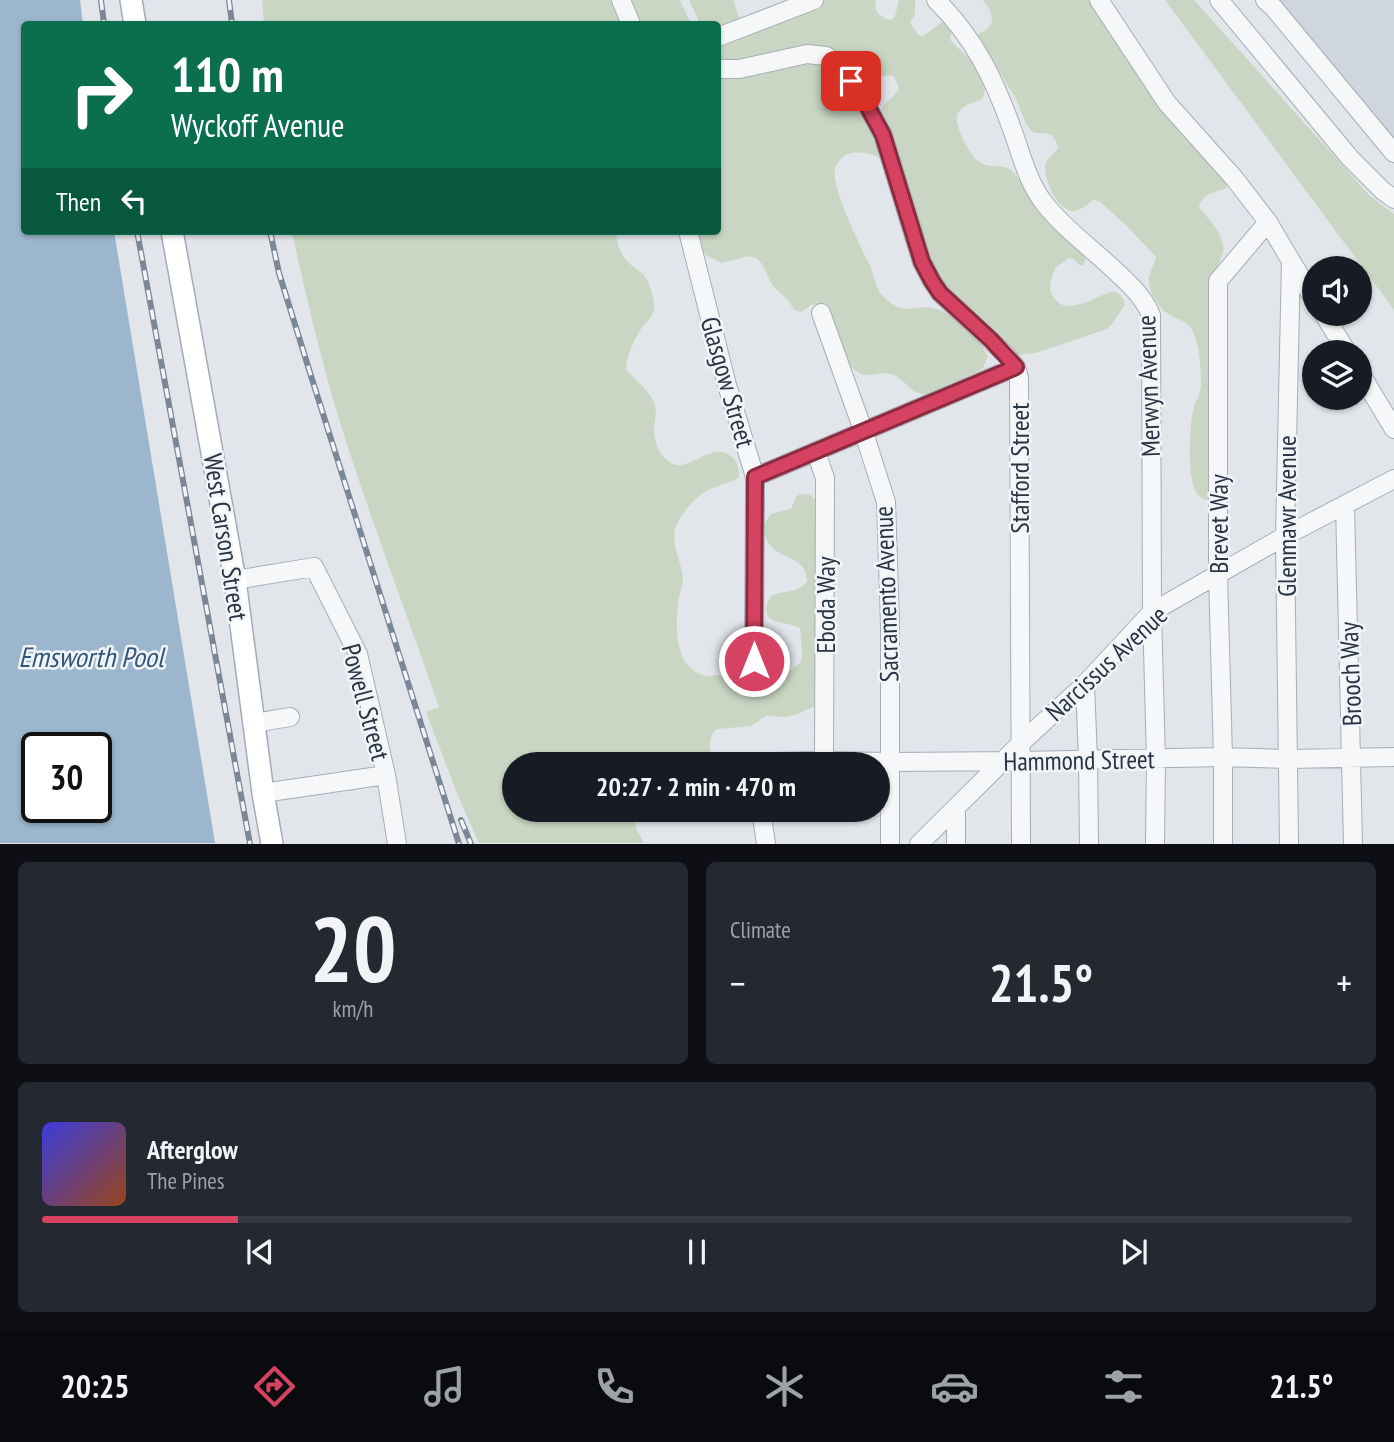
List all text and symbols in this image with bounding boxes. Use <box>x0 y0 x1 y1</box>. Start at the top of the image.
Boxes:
text: 110 m <box>171 42 284 106</box>
icon: right <box>56 49 147 140</box>
pin <box>821 51 881 111</box>
icon: arrive <box>832 62 870 100</box>
text: Wyckoff Avenue <box>171 104 344 146</box>
icon: left <box>115 182 153 220</box>
text: Then <box>56 185 101 218</box>
map controls <box>1302 256 1372 410</box>
button: sound <box>1302 256 1372 326</box>
street label: Glasgow Street <box>694 313 762 451</box>
street label: Merwyn Avenue <box>1129 315 1167 457</box>
button: layers <box>1302 340 1372 410</box>
street label: Stafford Street <box>1003 403 1036 533</box>
street label: Glenmawr Avenue <box>1270 435 1303 597</box>
street label: West Carson Street <box>197 451 255 623</box>
street label: Brevet Way <box>1202 474 1235 574</box>
street label: Sacramento Avenue <box>866 505 906 683</box>
street label: Eboda Way <box>809 556 842 654</box>
street label: Narcissus Avenue <box>1038 598 1174 728</box>
street label: Brooch Way <box>1332 621 1368 727</box>
position arrow <box>717 624 791 698</box>
water label: Emsworth Pool <box>19 638 166 675</box>
street label: Powell Street <box>335 640 397 764</box>
speed limit sign: 30 <box>21 732 112 823</box>
street label: Hammond Street <box>1003 742 1155 778</box>
text: 20:27 · 2 min · 470 m <box>596 770 796 803</box>
text: 20 <box>310 889 397 1007</box>
text: Climate <box>730 915 791 944</box>
text: 21.5° <box>989 949 1093 1016</box>
text: − <box>730 958 746 1007</box>
text: + <box>1336 958 1352 1007</box>
text: km/h <box>333 994 373 1023</box>
text: Afterglow <box>147 1133 238 1166</box>
text: The Pines <box>147 1166 225 1195</box>
icon: previous <box>241 1233 279 1271</box>
icon: pause <box>678 1233 716 1271</box>
icon: next <box>1115 1233 1153 1271</box>
icon: directions <box>250 1362 299 1411</box>
icon: music <box>420 1362 469 1411</box>
icon: phone <box>590 1362 639 1411</box>
icon: climate <box>760 1362 809 1411</box>
icon: car <box>930 1362 979 1411</box>
icon: filters <box>1099 1362 1148 1411</box>
text: 20:25 <box>60 1365 130 1407</box>
text: 21.5° <box>1269 1365 1334 1407</box>

